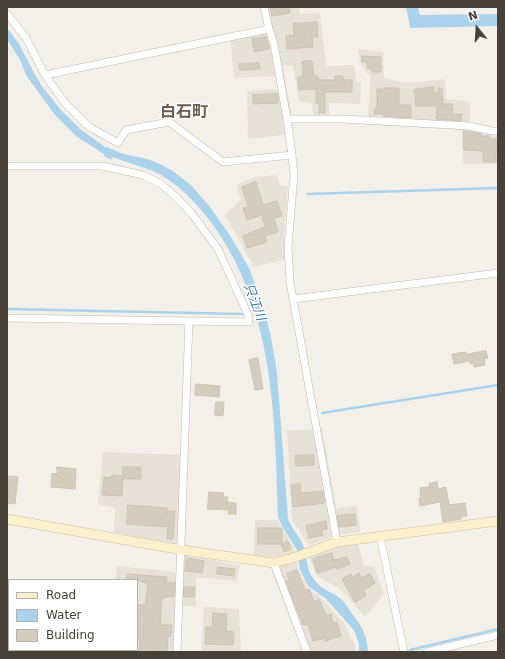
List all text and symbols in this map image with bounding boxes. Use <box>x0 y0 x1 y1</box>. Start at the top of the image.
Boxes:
north arrow <box>457 8 497 48</box>
text: N <box>467 9 480 24</box>
district label: 白石町 <box>160 103 208 123</box>
water label: 只江川 <box>240 281 268 323</box>
legend <box>8 579 138 651</box>
text: Road <box>46 588 76 602</box>
text: Water <box>46 608 81 622</box>
text: Building <box>46 628 95 642</box>

